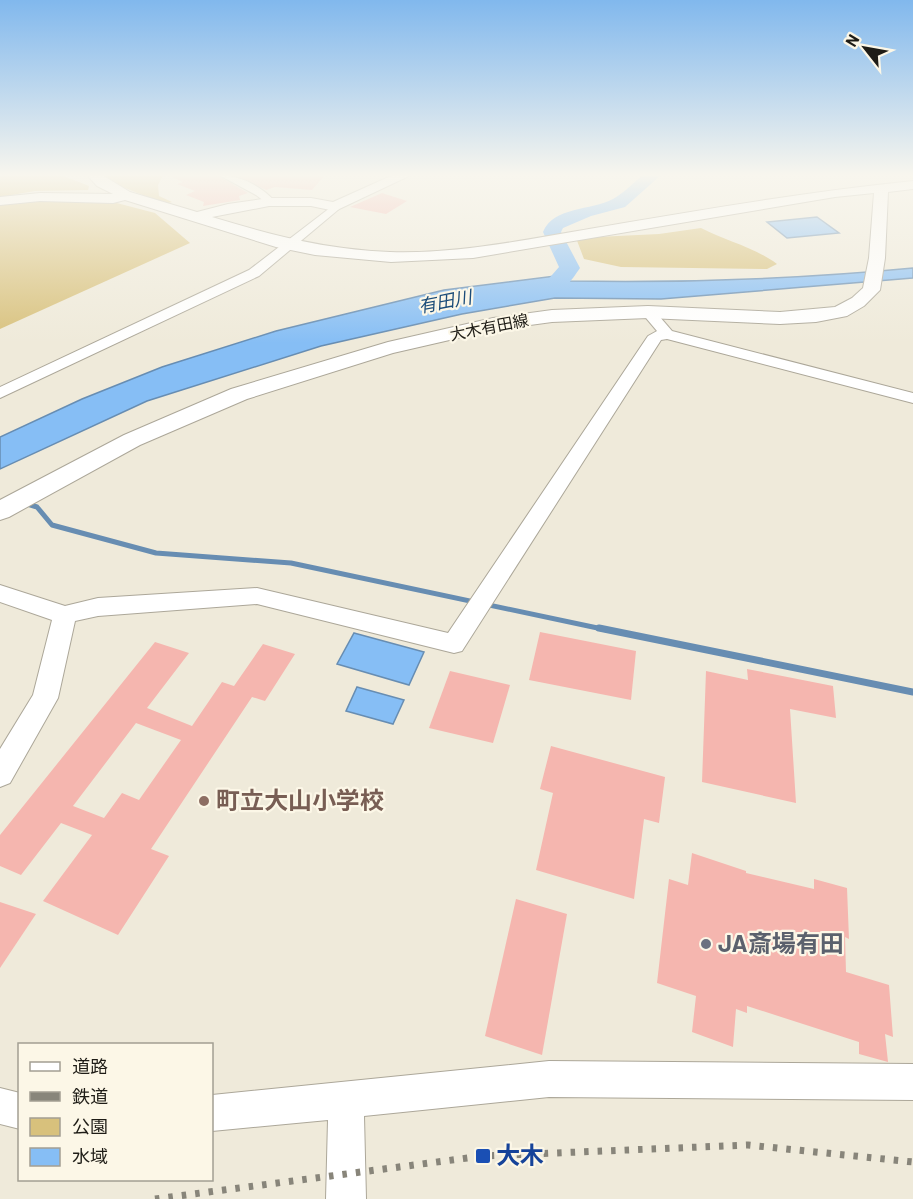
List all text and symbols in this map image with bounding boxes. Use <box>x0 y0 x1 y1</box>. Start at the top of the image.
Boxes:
north arrow <box>835 18 895 78</box>
text: N <box>841 31 863 49</box>
water label: 有田川 <box>416 285 475 317</box>
street label: 大木有田線 <box>448 310 530 343</box>
place label: 町立大山小学校 <box>216 785 384 814</box>
marker: 町立大山小学校 <box>197 794 211 808</box>
place label: JA斎場有田 <box>718 928 844 957</box>
marker: JA斎場有田 <box>699 937 713 951</box>
legend <box>18 1043 213 1181</box>
text: 道路 <box>72 1055 108 1077</box>
text: 鉄道 <box>72 1085 108 1107</box>
text: 公園 <box>72 1115 108 1137</box>
place label: 大木 <box>496 1140 544 1169</box>
text: 水域 <box>72 1145 108 1167</box>
marker: 大木 <box>474 1147 492 1165</box>

